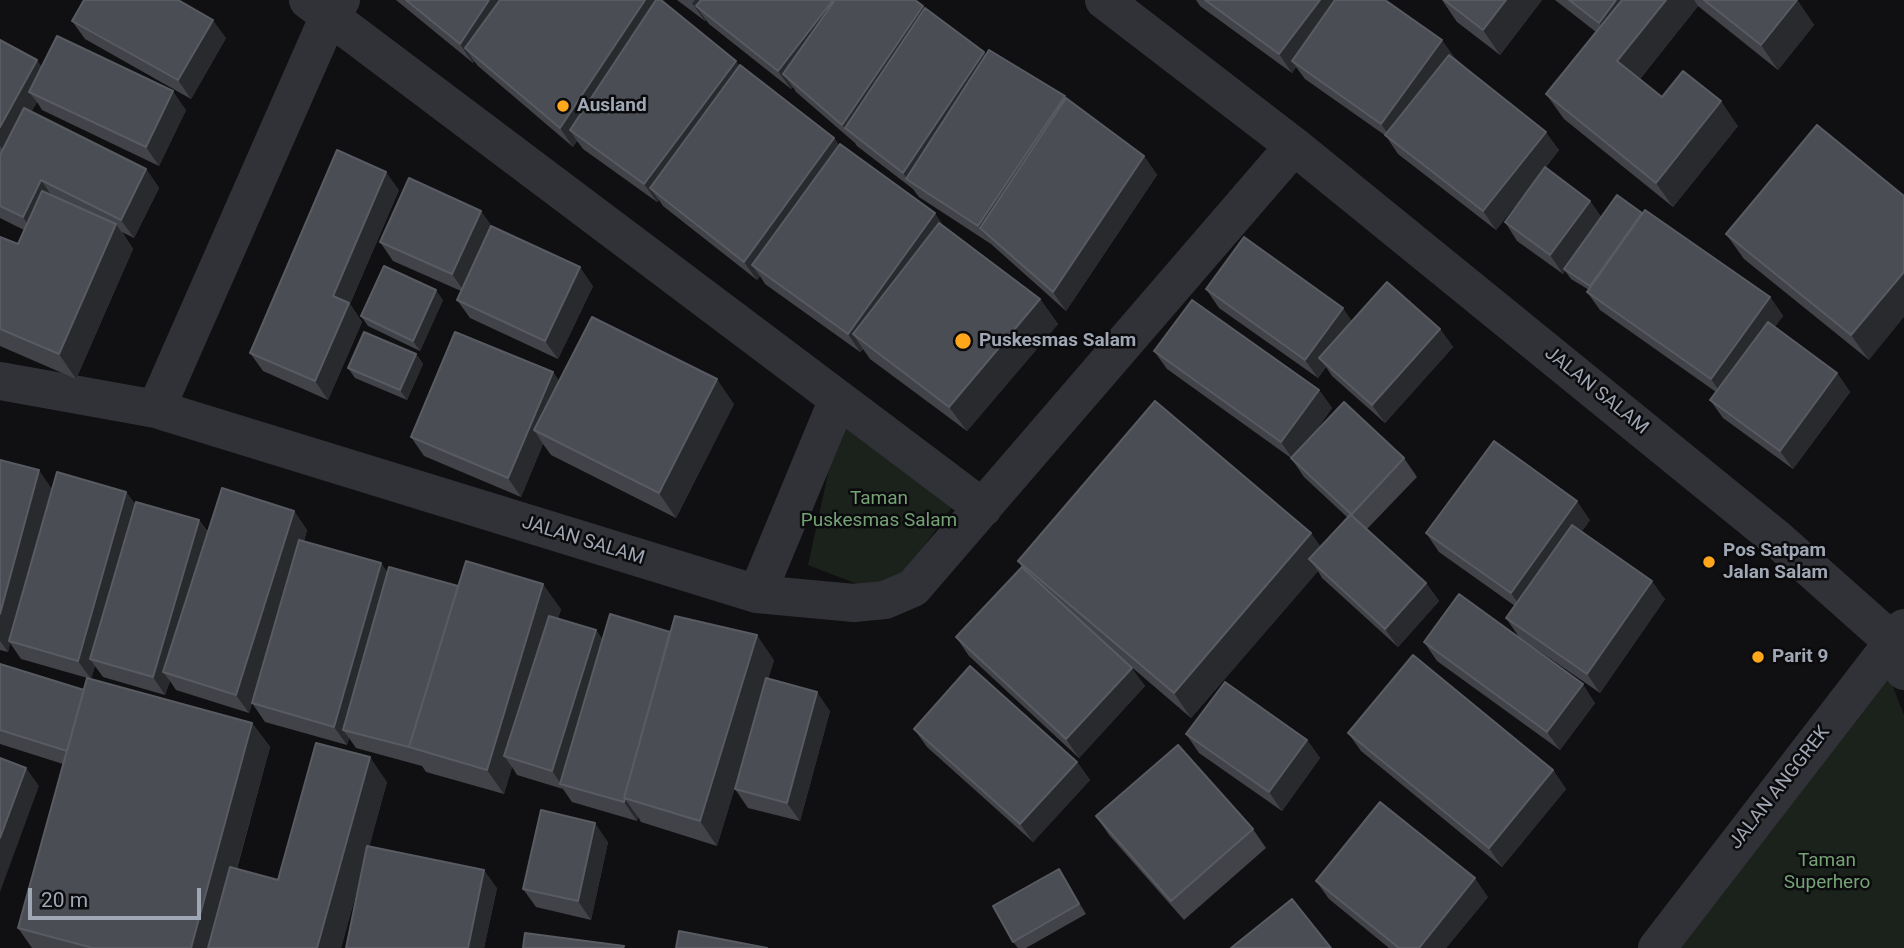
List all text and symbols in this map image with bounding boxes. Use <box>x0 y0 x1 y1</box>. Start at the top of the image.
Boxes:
place label: Ausland <box>577 95 647 117</box>
marker: Ausland <box>555 98 571 114</box>
place label: Puskesmas Salam <box>979 330 1136 352</box>
marker: Puskesmas Salam <box>953 331 973 351</box>
street label: JALAN SALAM <box>1540 342 1652 440</box>
park label: Taman Puskesmas Salam <box>801 488 957 532</box>
street label: JALAN SALAM <box>519 512 647 570</box>
place label: Pos Satpam Jalan Salam <box>1723 540 1828 584</box>
marker: Pos Satpam Jalan Salam <box>1701 554 1717 570</box>
place label: Parit 9 <box>1772 646 1828 668</box>
marker: Parit 9 <box>1750 649 1766 665</box>
street label: JALAN ANGGREK <box>1725 722 1835 854</box>
park label: Taman Superhero <box>1784 850 1870 894</box>
scale bar <box>32 874 205 918</box>
text: 20 m <box>41 888 88 912</box>

